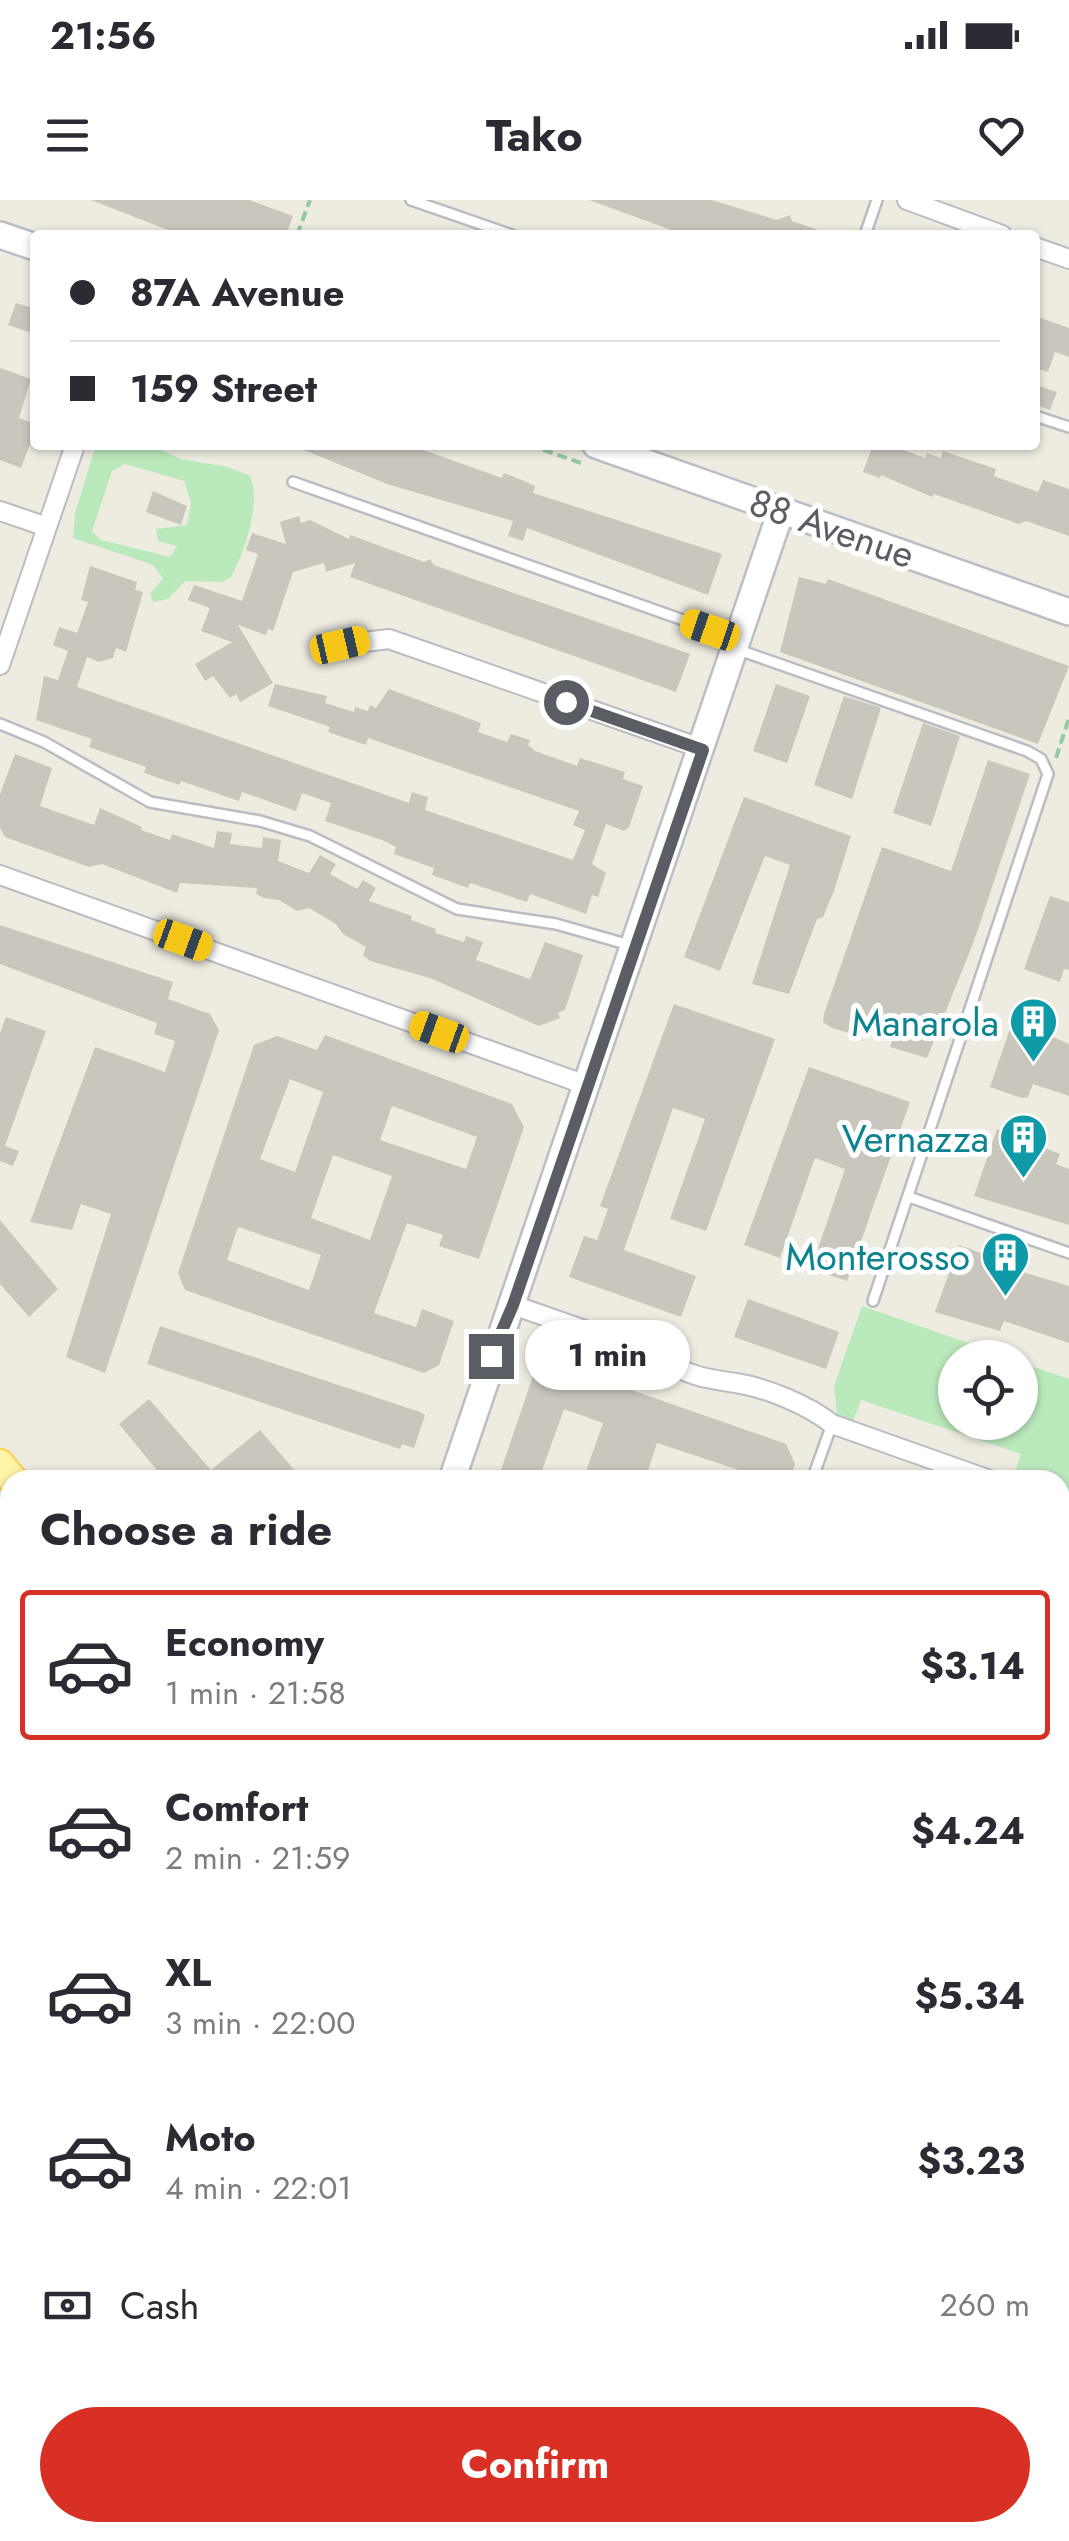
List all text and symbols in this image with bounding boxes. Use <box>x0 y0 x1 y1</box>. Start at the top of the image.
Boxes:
text: 21:56 <box>50 8 156 63</box>
text: Tako <box>486 103 583 168</box>
icon: menu <box>40 108 95 163</box>
icon: heart <box>974 108 1029 163</box>
text: 87A Avenue <box>130 265 344 320</box>
text: 159 Street <box>130 361 317 416</box>
street label: 88 Avenue <box>742 474 922 582</box>
car <box>677 606 743 654</box>
car <box>307 624 373 666</box>
route start <box>544 680 589 725</box>
car <box>150 916 216 964</box>
place label: Manarola <box>851 995 999 1050</box>
building icon: Manarola <box>1008 996 1060 1064</box>
car <box>406 1008 472 1056</box>
place label: Vernazza <box>842 1111 989 1166</box>
building icon: Vernazza <box>998 1112 1050 1180</box>
place label: Monterosso <box>785 1229 970 1284</box>
building icon: Monterosso <box>979 1230 1031 1298</box>
callout: 1 min <box>526 1321 691 1391</box>
text: 1 min <box>568 1332 647 1378</box>
route end <box>469 1334 514 1379</box>
map controls <box>938 1340 1038 1440</box>
button: locate <box>938 1340 1038 1440</box>
text: Choose a ride <box>40 1497 332 1562</box>
text: Economy <box>165 1615 324 1670</box>
icon: car <box>45 1620 135 1710</box>
text: $3.14 <box>920 1638 1025 1693</box>
text: 1 min · 21:58 <box>165 1670 346 1716</box>
text: Comfort <box>165 1780 308 1835</box>
icon: car <box>45 1785 135 1875</box>
text: $4.24 <box>911 1803 1025 1858</box>
text: 2 min · 21:59 <box>165 1835 350 1881</box>
text: XL <box>165 1945 211 2000</box>
icon: car <box>45 1950 135 2040</box>
text: $5.34 <box>914 1968 1025 2023</box>
text: 3 min · 22:00 <box>165 2000 355 2046</box>
text: Moto <box>165 2110 256 2165</box>
icon: car <box>45 2115 135 2205</box>
text: $3.23 <box>918 2133 1025 2188</box>
text: 4 min · 22:01 <box>165 2165 352 2211</box>
icon: cash <box>40 2278 95 2333</box>
text: Cash <box>120 2278 200 2333</box>
text: 260 m <box>940 2282 1030 2328</box>
button: Confirm <box>40 2407 1030 2522</box>

